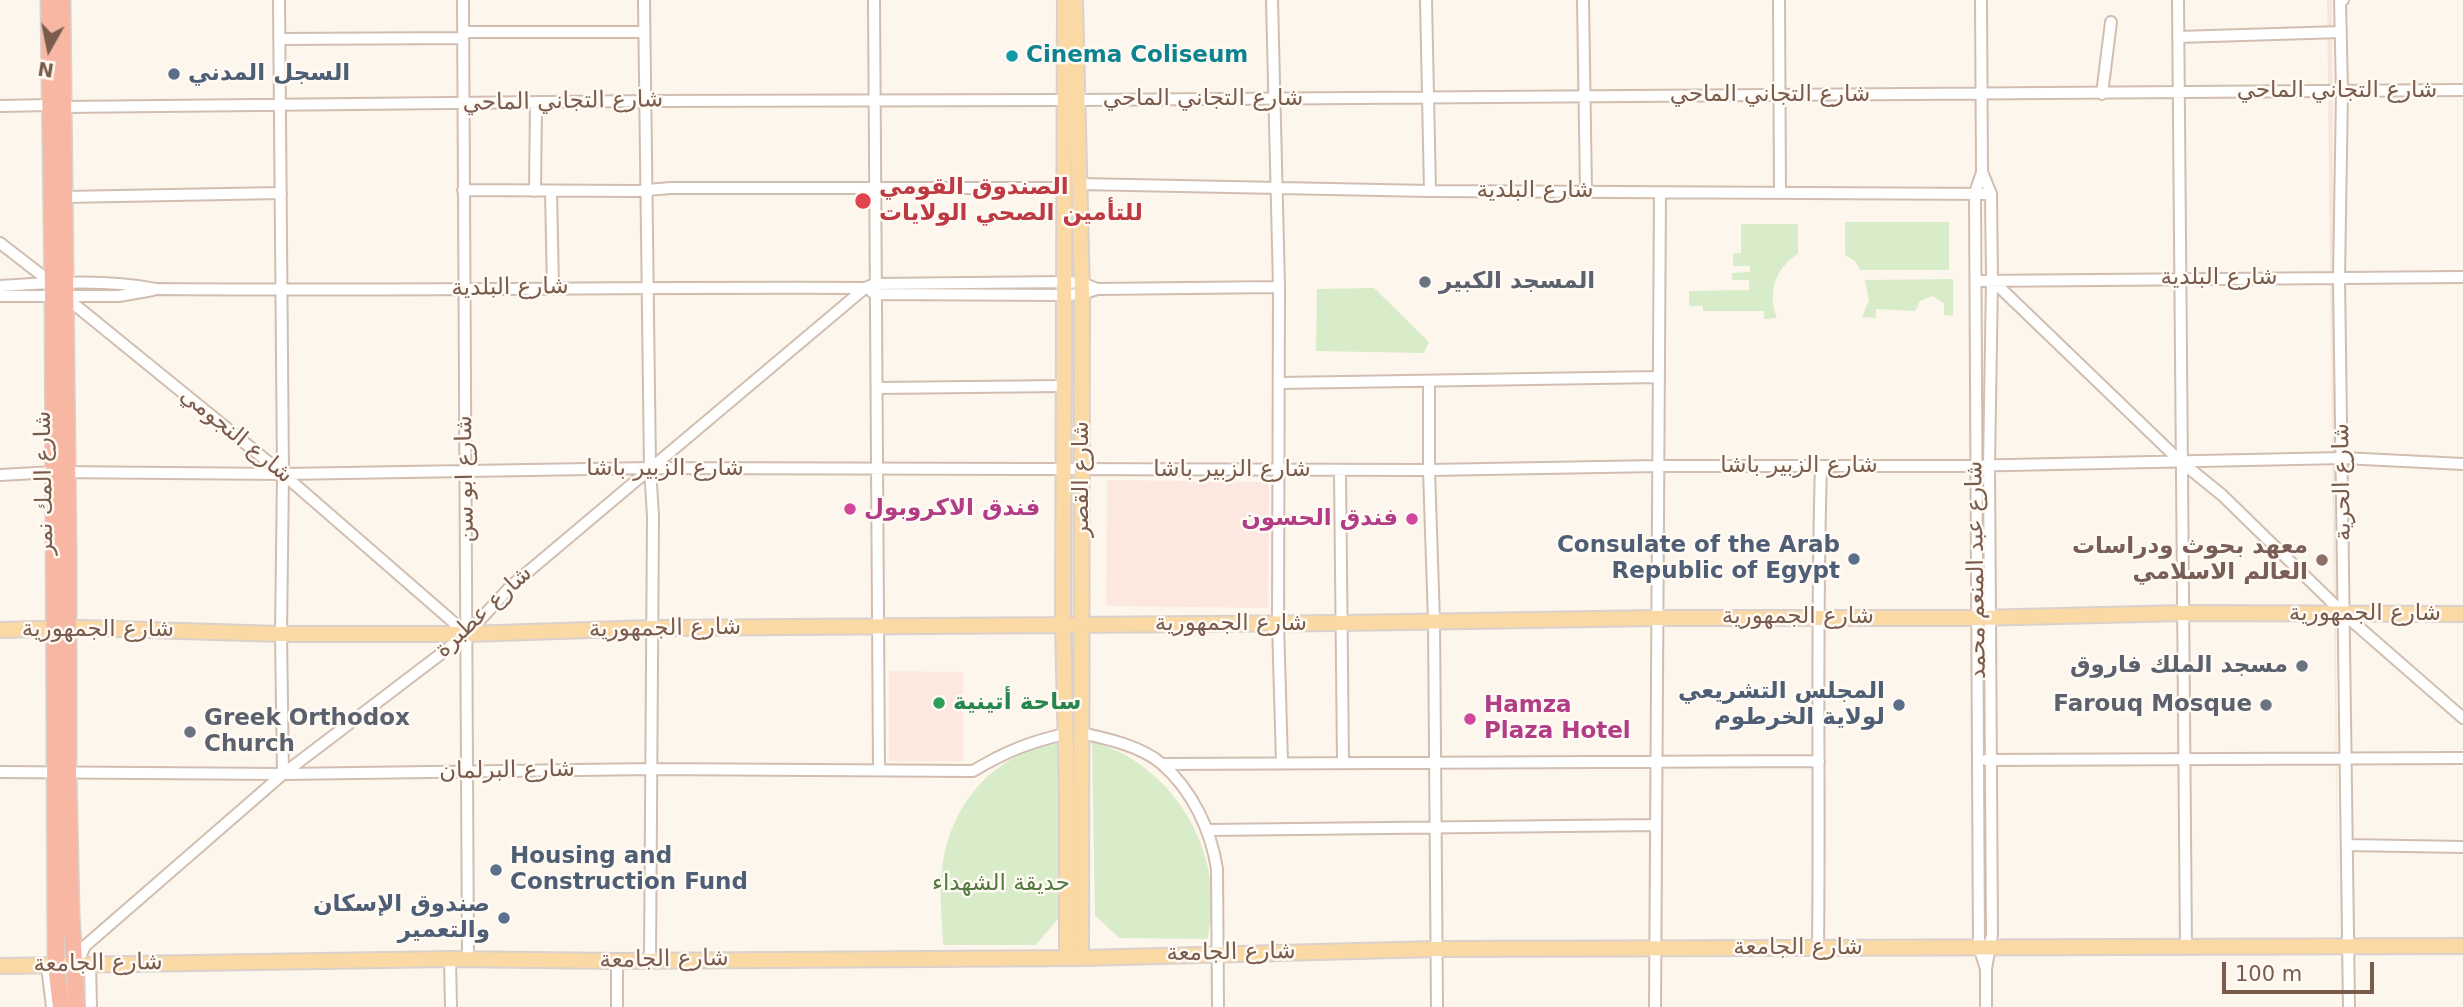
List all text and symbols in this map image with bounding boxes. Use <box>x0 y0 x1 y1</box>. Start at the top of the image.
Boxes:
north arrow <box>14 14 84 84</box>
place label: Cinema Coliseum <box>1026 42 1248 70</box>
marker: Cinema Coliseum <box>1004 48 1020 64</box>
text: N <box>36 58 55 82</box>
place label: السجل المدني <box>188 60 350 88</box>
marker: السجل المدني <box>166 66 182 82</box>
street label: شارع التجاني الماحي <box>2237 77 2437 105</box>
street label: شارع التجاني الماحي <box>1670 81 1870 109</box>
street label: شارع التجاني الماحي <box>1103 85 1303 113</box>
street label: شارع التجاني الماحي <box>462 86 664 118</box>
place label: الصندوق القومي للتأمين الصحي الولايات <box>879 174 1143 228</box>
street label: شارع البلدية <box>1476 177 1594 205</box>
marker: الصندوق القومي للتأمين الصحي الولايات <box>853 191 873 211</box>
street label: شارع البلدية <box>2160 264 2278 292</box>
place label: المسجد الكبير <box>1439 268 1595 296</box>
street label: شارع البلدية <box>451 273 569 303</box>
marker: المسجد الكبير <box>1417 274 1433 290</box>
street label: شارع النجومي <box>174 382 298 490</box>
street label: شارع المك نمر <box>30 411 60 555</box>
street label: شارع ابو سن <box>451 415 481 543</box>
street label: شارع القصر <box>1068 421 1096 537</box>
street label: شارع الحرية <box>2328 423 2358 541</box>
street label: شارع الزبير باشا <box>1720 452 1878 480</box>
street label: شارع الزبير باشا <box>586 455 744 483</box>
street label: شارع الزبير باشا <box>1153 456 1311 484</box>
street label: شارع عبد المنعم محمد <box>1961 461 1993 679</box>
place label: فندق الاكروبول <box>864 495 1040 523</box>
marker: فندق الاكروبول <box>842 501 858 517</box>
place label: فندق الحسون <box>1241 505 1398 533</box>
marker: فندق الحسون <box>1404 511 1420 527</box>
place label: Consulate of the Arab Republic of Egypt <box>1557 532 1840 586</box>
place label: معهد بحوث ودراسات العالم الاسلامي <box>2072 533 2308 587</box>
marker: Consulate of the Arab Republic of Egypt <box>1846 551 1862 567</box>
marker: معهد بحوث ودراسات العالم الاسلامي <box>2314 552 2330 568</box>
street label: شارع عطبرة <box>430 560 538 664</box>
street label: شارع الجمهورية <box>2289 600 2441 628</box>
street label: شارع الجمهورية <box>1722 603 1874 631</box>
street label: شارع الجمهورية <box>1155 610 1307 638</box>
street label: شارع الجمهورية <box>589 614 741 644</box>
street label: شارع الجمهورية <box>22 616 174 644</box>
place label: مسجد الملك فاروق <box>2070 652 2288 680</box>
marker: مسجد الملك فاروق <box>2294 658 2310 674</box>
place label: المجلس التشريعي لولاية الخرطوم <box>1678 678 1885 732</box>
place label: ساحة أتينية <box>953 689 1081 717</box>
place label: Farouq Mosque <box>2053 691 2252 719</box>
place label: Hamza Plaza Hotel <box>1484 692 1631 746</box>
marker: ساحة أتينية <box>931 695 947 711</box>
marker: المجلس التشريعي لولاية الخرطوم <box>1891 697 1907 713</box>
marker: Farouq Mosque <box>2258 697 2274 713</box>
place label: Greek Orthodox Church <box>204 705 410 759</box>
marker: Hamza Plaza Hotel <box>1462 711 1478 727</box>
marker: Greek Orthodox Church <box>182 724 198 740</box>
street label: شارع البرلمان <box>439 756 575 786</box>
place label: Housing and Construction Fund <box>510 843 748 897</box>
marker: Housing and Construction Fund <box>488 862 504 878</box>
park label: حديقة الشهداء <box>932 870 1070 898</box>
place label: صندوق الإسكان والتعمير <box>313 891 490 945</box>
marker: صندوق الإسكان والتعمير <box>496 910 512 926</box>
street label: شارع الجامعة <box>1733 934 1863 962</box>
street label: شارع الجامعة <box>1166 938 1296 968</box>
street label: شارع الجامعة <box>599 945 729 975</box>
scale bar <box>2225 948 2377 992</box>
street label: شارع الجامعة <box>33 949 163 979</box>
text: 100 m <box>2235 962 2302 986</box>

